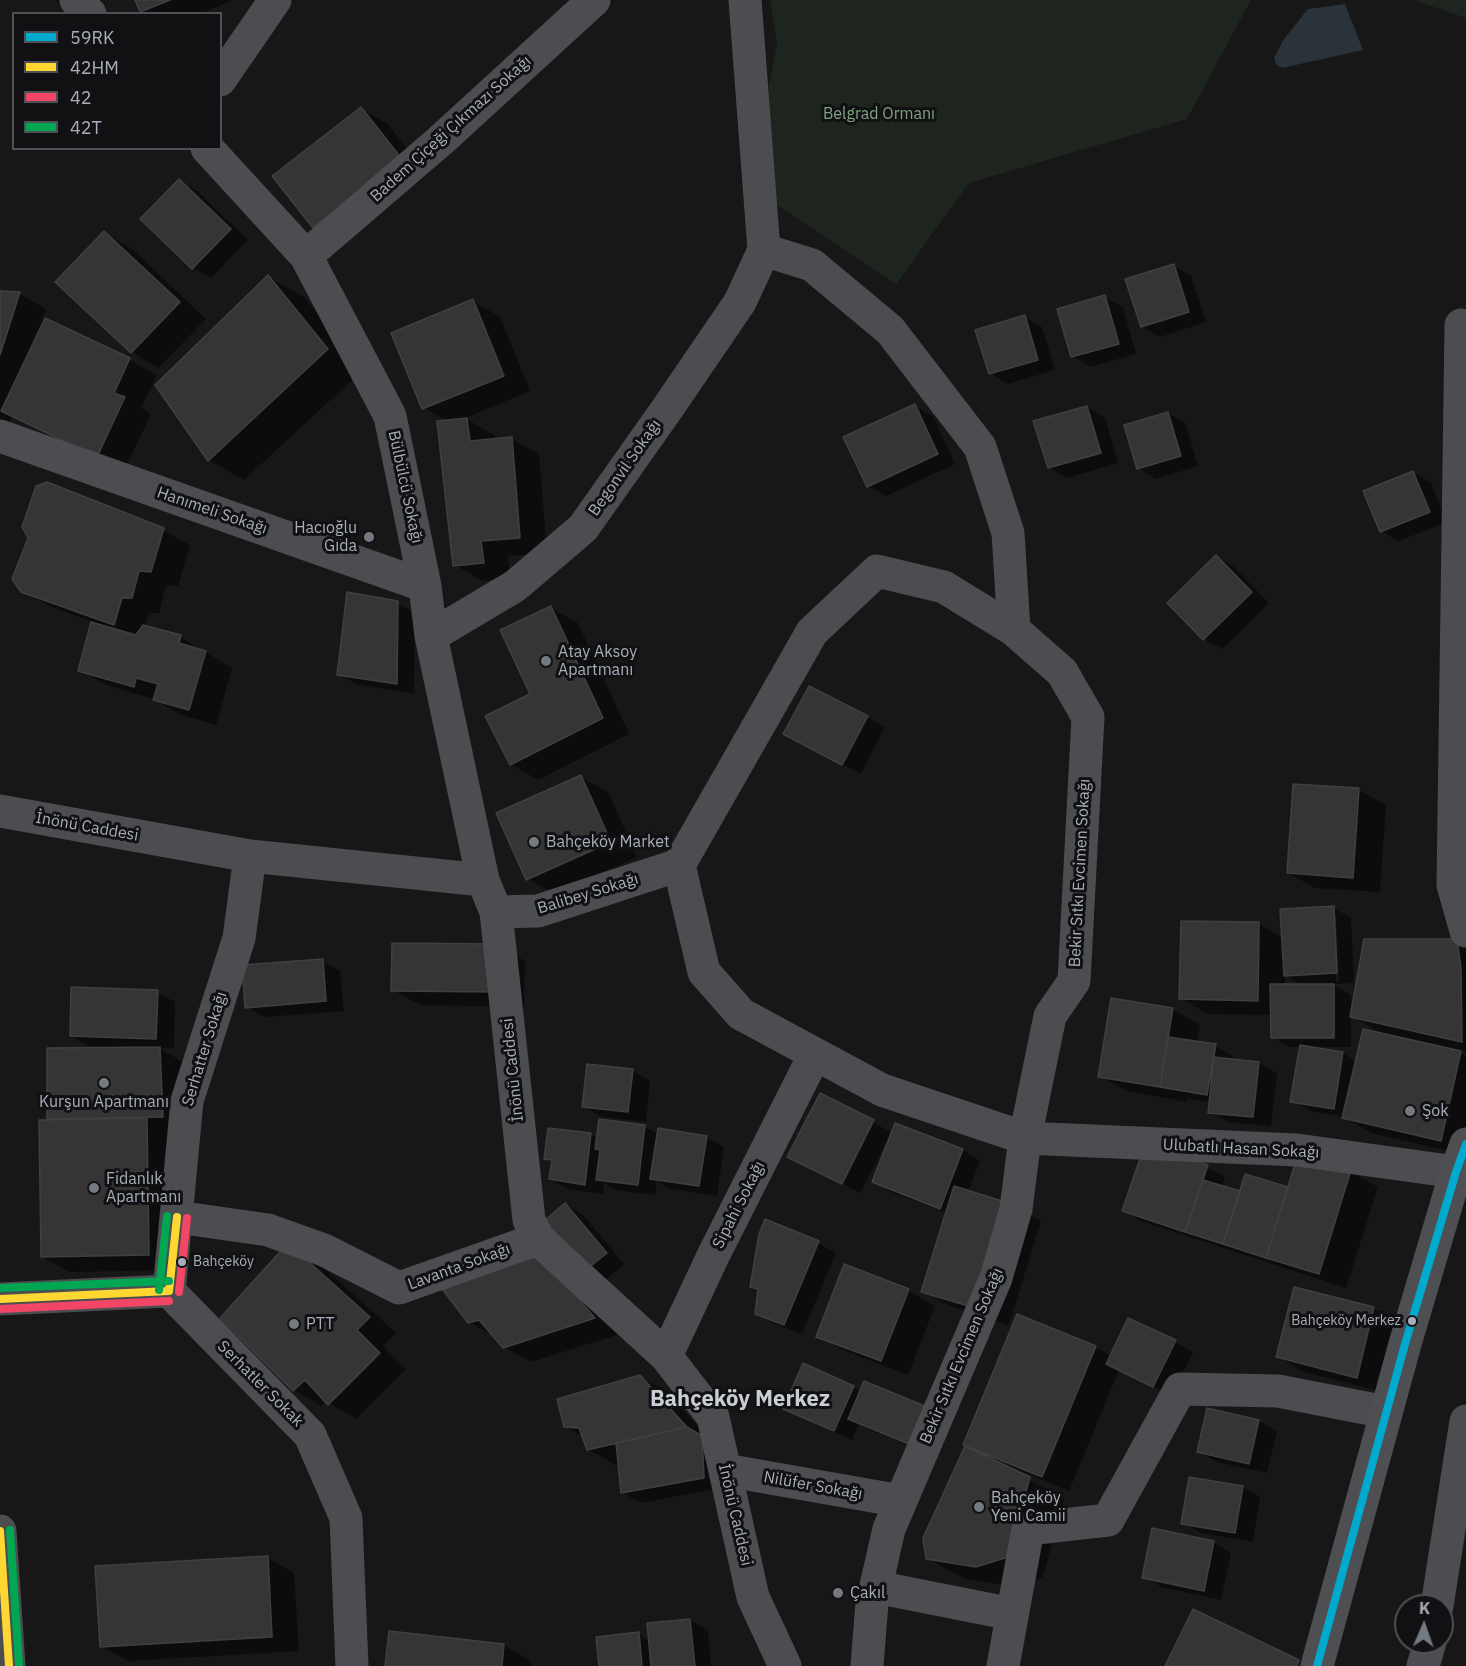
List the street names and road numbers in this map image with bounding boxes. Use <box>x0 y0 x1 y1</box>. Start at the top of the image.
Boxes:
street label: Badem Çiçeği Çıkmazı Sokağı <box>367 52 535 206</box>
street label: Begonvil Sokağı <box>585 416 665 520</box>
street label: Bülbülcü Sokağı <box>384 429 426 545</box>
street label: Hanımeli Sokağı <box>154 483 270 539</box>
street label: Bekir Sıtkı Evcimen Sokağı <box>1065 778 1095 968</box>
street label: İnönü Caddesi <box>34 809 140 845</box>
street label: Balibey Sokağı <box>535 870 641 918</box>
street label: Serhatter Sokağı <box>178 989 232 1109</box>
street label: İnönü Caddesi <box>498 1017 528 1123</box>
street label: Ulubatlı Hasan Sokağı <box>1162 1135 1320 1163</box>
street label: Sipahi Sokağı <box>709 1158 769 1252</box>
street label: Lavanta Sokağı <box>405 1240 513 1294</box>
street label: Bekir Sıtkı Evcimen Sokağı <box>916 1265 1008 1447</box>
street label: Serhatler Sokak <box>213 1337 307 1431</box>
street label: İnönü Caddesi <box>714 1462 756 1568</box>
street label: Nilüfer Sokağı <box>762 1468 864 1504</box>

